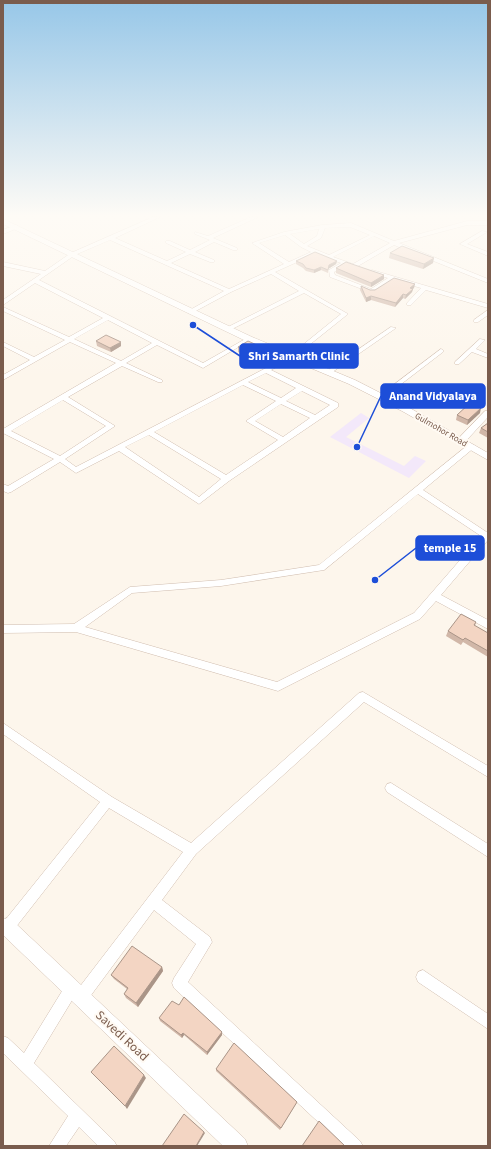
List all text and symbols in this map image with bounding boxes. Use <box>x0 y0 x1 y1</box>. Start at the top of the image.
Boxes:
callout: Shri Samarth Clinic <box>240 344 358 368</box>
text: Shri Samarth Clinic <box>248 348 350 365</box>
callout: Anand Vidyalaya <box>381 384 485 408</box>
text: Anand Vidyalaya <box>388 388 477 405</box>
street label: Gulmohor Road <box>412 410 470 450</box>
callout: temple 15 <box>416 536 484 560</box>
text: temple 15 <box>424 540 476 557</box>
street label: Savedi Road <box>91 1007 153 1065</box>

